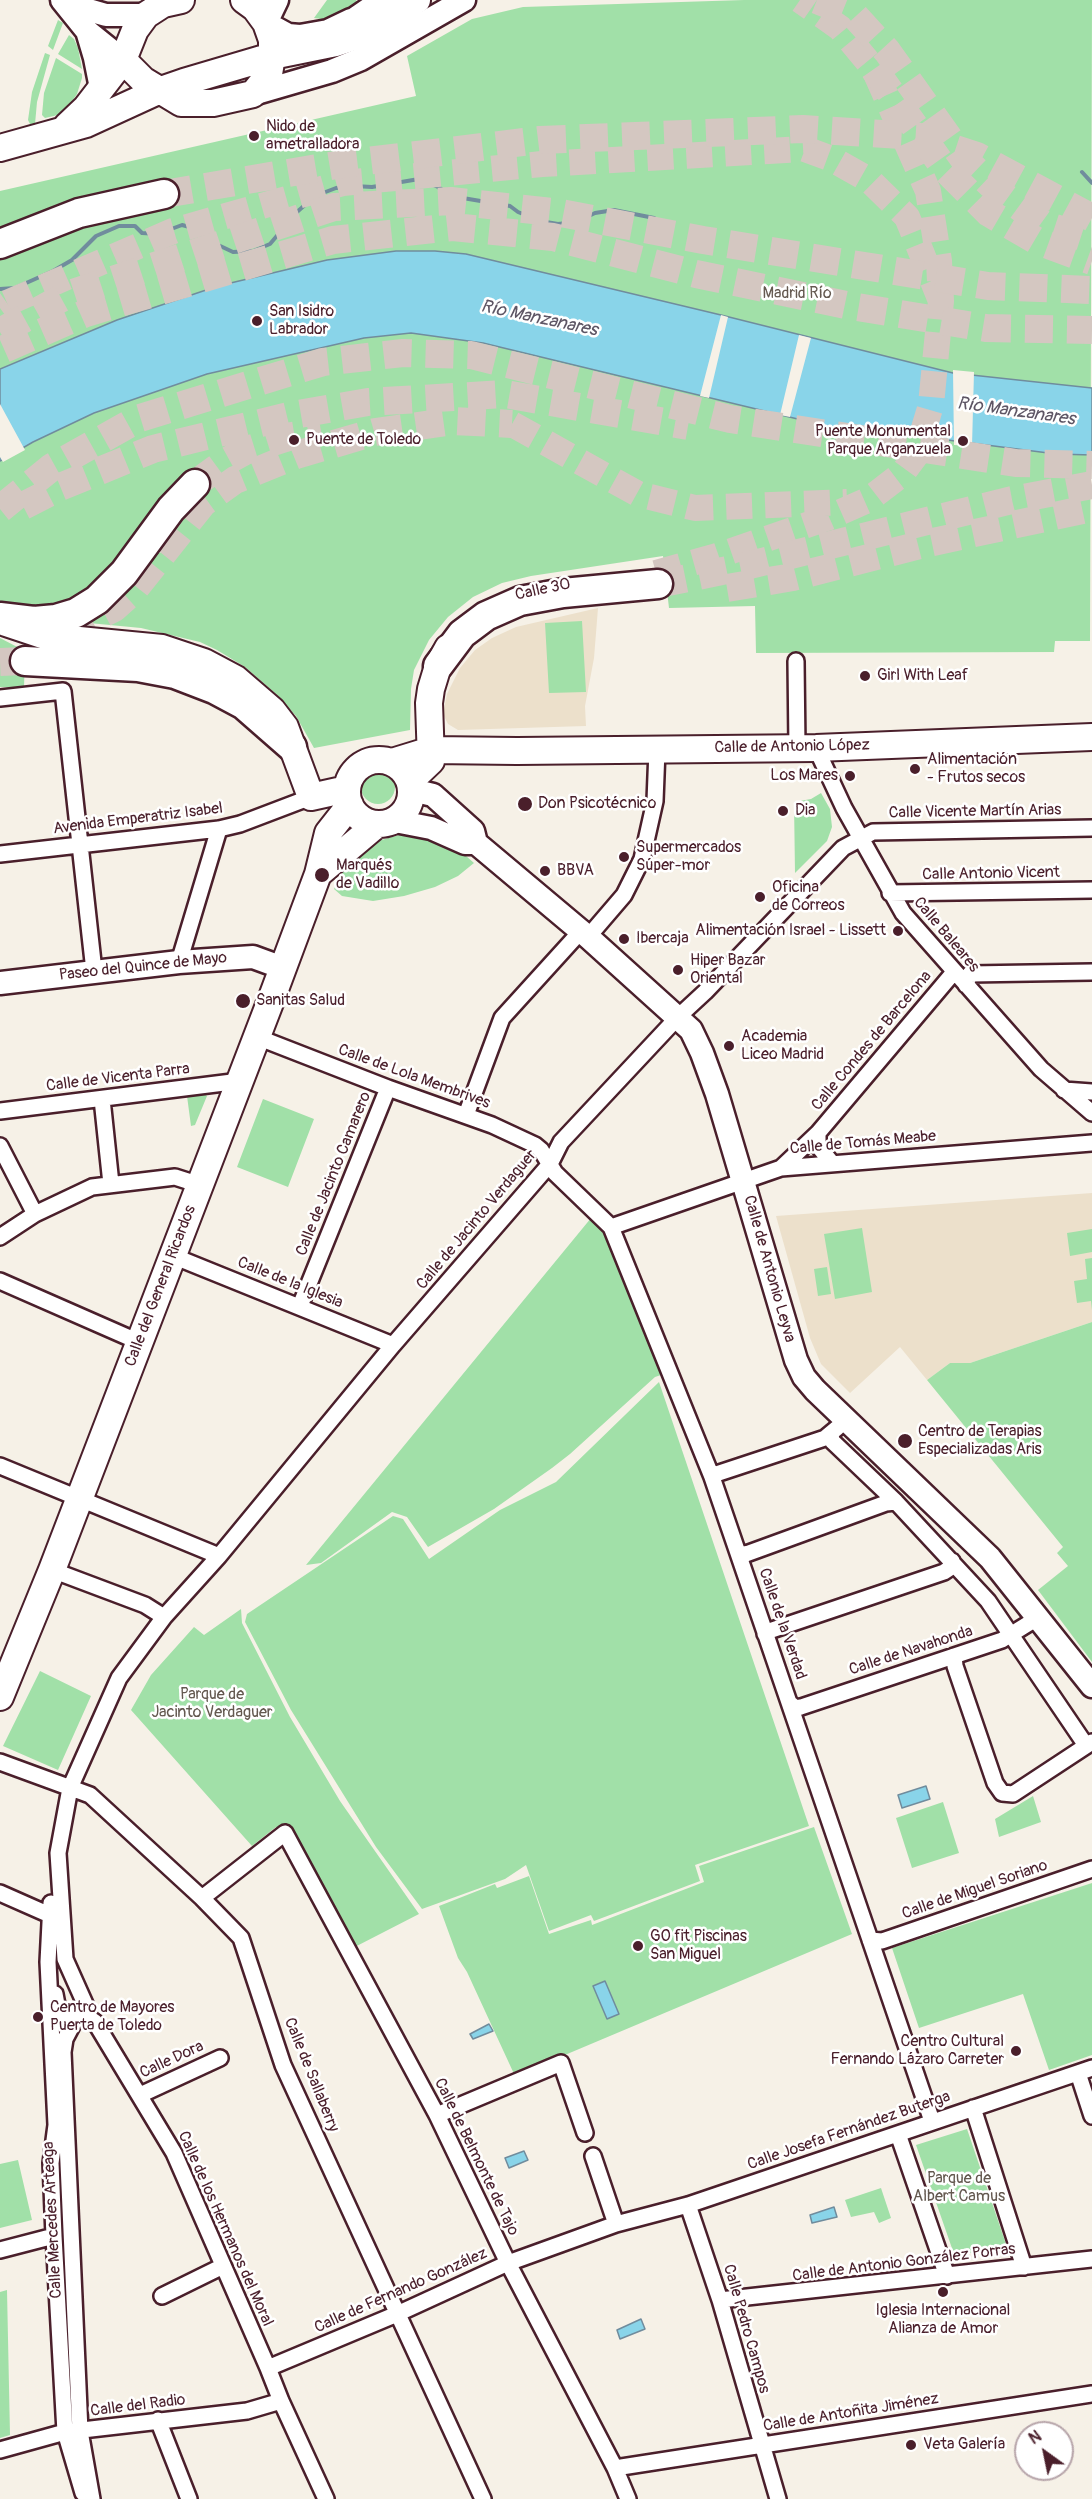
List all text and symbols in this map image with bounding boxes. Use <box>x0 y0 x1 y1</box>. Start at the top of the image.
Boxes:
place label: Nido de ametralladora <box>266 117 359 155</box>
marker: Nido de ametralladora <box>247 129 261 143</box>
park label: Madrid Río <box>762 284 832 304</box>
water label: Río Manzanares <box>479 296 599 342</box>
place label: San Isidro Labrador <box>269 302 334 340</box>
marker: San Isidro Labrador <box>250 314 264 328</box>
water label: Río Manzanares <box>956 393 1076 431</box>
place label: Puente Monumental Parque Arganzuela <box>815 422 951 460</box>
place label: Puente de Toledo <box>306 430 421 450</box>
marker: Puente de Toledo <box>287 433 301 447</box>
marker: Puente Monumental Parque Arganzuela <box>956 434 970 448</box>
street label: Calle 30 <box>514 575 572 605</box>
place label: Girl With Leaf <box>877 666 968 686</box>
marker: Girl With Leaf <box>858 669 872 683</box>
street label: Calle de Antonio López <box>714 736 870 758</box>
place label: Alimentación - Frutos secos <box>927 750 1025 788</box>
marker: Alimentación - Frutos secos <box>908 762 922 776</box>
place label: Los Mares <box>770 766 838 786</box>
marker: Los Mares <box>843 769 857 783</box>
place label: Don Psicotécnico <box>538 794 656 814</box>
marker: Don Psicotécnico <box>516 795 534 813</box>
street label: Avenida Emperatriz Isabel <box>52 799 224 839</box>
place label: Dia <box>795 801 815 821</box>
street label: Calle Vicente Martín Arias <box>888 801 1062 823</box>
marker: Dia <box>776 804 790 818</box>
place label: Supermercados Súper-mor <box>636 838 741 876</box>
marker: Supermercados Súper-mor <box>617 850 631 864</box>
place label: Marqués de Vadillo <box>336 856 399 894</box>
place label: BBVA <box>557 861 594 881</box>
street label: Calle Antonio Vicent <box>922 863 1060 885</box>
marker: BBVA <box>538 864 552 878</box>
marker: Marqués de Vadillo <box>313 866 331 884</box>
place label: Oficina de Correos <box>772 878 845 916</box>
marker: Oficina de Correos <box>753 890 767 904</box>
street label: Calle Baleares <box>909 893 983 977</box>
place label: Alimentación Israel - Lissett <box>695 921 886 941</box>
marker: Alimentación Israel - Lissett <box>891 924 905 938</box>
place label: Ibercaja <box>636 929 689 949</box>
marker: Ibercaja <box>617 932 631 946</box>
street label: Paseo del Quince de Mayo <box>58 949 228 985</box>
place label: Hiper Bazar Oriental <box>690 951 766 989</box>
marker: Hiper Bazar Oriental <box>671 963 685 977</box>
street label: Calle Condes de Barcelona <box>808 967 936 1115</box>
place label: Sanitas Salud <box>256 991 345 1011</box>
marker: Sanitas Salud <box>234 992 252 1010</box>
place label: Academia Liceo Madrid <box>741 1027 824 1065</box>
marker: Academia Liceo Madrid <box>722 1039 736 1053</box>
street label: Calle de Lola Membrives <box>335 1041 493 1113</box>
street label: Calle de Vicenta Parra <box>45 1060 191 1096</box>
street label: Calle de Jacinto Camarero <box>292 1089 376 1259</box>
street label: Calle de Tomás Meabe <box>789 1127 937 1159</box>
street label: Calle de Jacinto Verdaguer <box>413 1146 541 1294</box>
street label: Calle de Antonio Leyva <box>739 1193 799 1345</box>
street label: Calle del General Ricardos <box>121 1203 201 1369</box>
street label: Calle de la Iglesia <box>234 1253 346 1313</box>
place label: Centro de Terapias Especializadas Aris <box>918 1422 1042 1460</box>
marker: Centro de Terapias Especializadas Aris <box>896 1432 914 1450</box>
street label: Calle de la Verdad <box>754 1566 810 1682</box>
street label: Calle de Navahonda <box>847 1622 975 1680</box>
park label: Parque de Jacinto Verdaguer <box>151 1685 273 1723</box>
street label: Calle de Miguel Soriano <box>900 1856 1050 1924</box>
place label: GO fit Piscinas San Miguel <box>650 1927 747 1965</box>
marker: GO fit Piscinas San Miguel <box>631 1939 645 1953</box>
place label: Centro de Mayores Puerta de Toledo <box>50 1998 174 2036</box>
marker: Centro de Mayores Puerta de Toledo <box>31 2010 45 2024</box>
street label: Calle de Sallaberry <box>279 2015 343 2135</box>
place label: Centro Cultural Fernando Lázaro Carreter <box>831 2032 1004 2070</box>
street label: Calle Dora <box>137 2037 207 2083</box>
marker: Centro Cultural Fernando Lázaro Carreter <box>1009 2044 1023 2058</box>
street label: Calle de Belmonte de Tajo <box>430 2075 522 2239</box>
street label: Calle Josefa Fernández Buterga <box>745 2087 953 2175</box>
street label: Calle de los Hermanos del Moral <box>173 2128 277 2330</box>
street label: Calle Mercedes Arteaga <box>39 2141 67 2299</box>
park label: Parque de Albert Camus <box>913 2169 1005 2207</box>
street label: Calle de Antonio González Porras <box>791 2240 1017 2286</box>
street label: Calle de Fernando González <box>312 2244 490 2338</box>
street label: Calle Pedro Campos <box>718 2262 774 2396</box>
marker: Iglesia Internacional Alianza de Amor <box>936 2285 950 2299</box>
place label: Iglesia Internacional Alianza de Amor <box>876 2301 1010 2339</box>
street label: Calle de Antoñita Jiménez <box>762 2390 940 2436</box>
street label: Calle del Radio <box>89 2391 187 2421</box>
north arrow <box>1014 2421 1074 2481</box>
text: N <box>1025 2426 1045 2449</box>
place label: Veta Galería <box>923 2435 1005 2455</box>
marker: Veta Galería <box>904 2438 918 2452</box>

